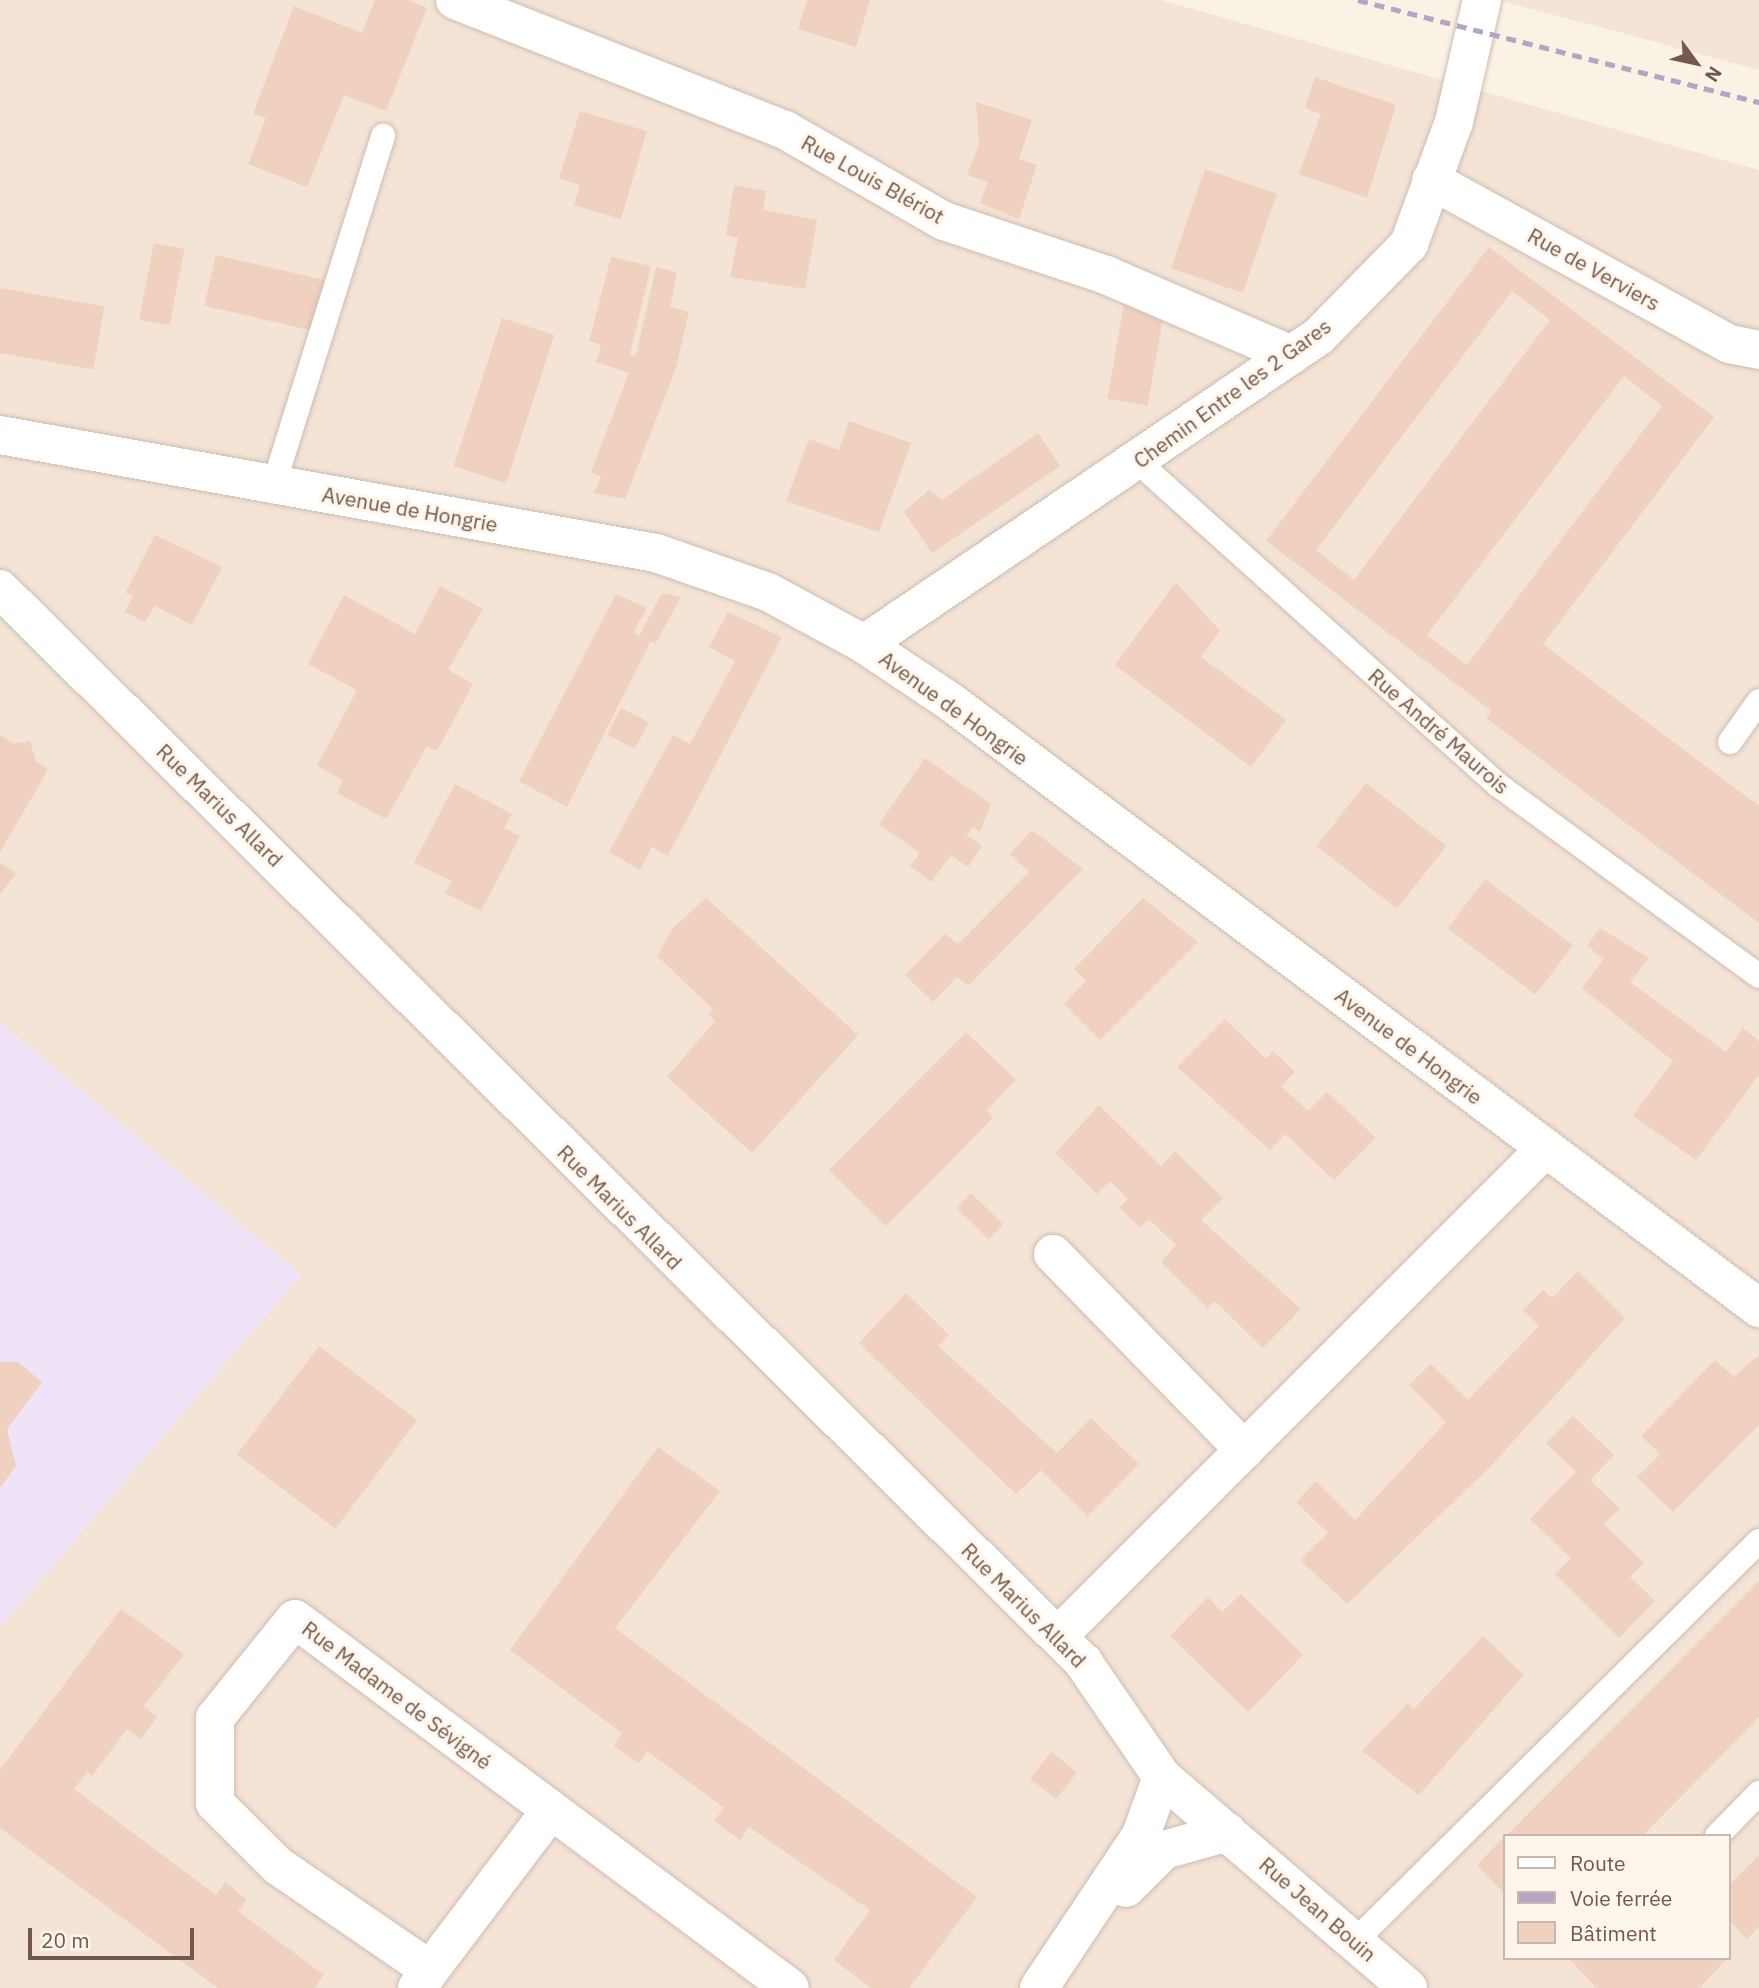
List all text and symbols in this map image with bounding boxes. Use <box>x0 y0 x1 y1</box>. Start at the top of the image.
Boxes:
north arrow <box>1661 28 1731 98</box>
text: N <box>1700 62 1727 87</box>
street label: Rue Louis Blériot <box>797 129 949 229</box>
street label: Rue de Verviers <box>1524 222 1664 316</box>
street label: Chemin Entre les 2 Gares <box>1128 313 1336 473</box>
street label: Avenue de Hongrie <box>320 481 500 537</box>
street label: Avenue de Hongrie <box>875 646 1033 770</box>
street label: Rue André Maurois <box>1363 663 1515 799</box>
street label: Rue Marius Allard <box>152 738 288 872</box>
street label: Avenue de Hongrie <box>1330 982 1488 1110</box>
street label: Rue Marius Allard <box>552 1139 688 1275</box>
street label: Rue Marius Allard <box>956 1537 1092 1673</box>
street label: Rue Madame de Sévigné <box>297 1616 497 1774</box>
legend <box>1504 1834 1731 1960</box>
text: Route <box>1570 1849 1626 1877</box>
street label: Rue Jean Bouin <box>1254 1851 1382 1967</box>
text: Voie ferrée <box>1570 1884 1672 1912</box>
scale bar <box>32 1914 198 1958</box>
text: Bâtiment <box>1570 1919 1657 1947</box>
text: 20 m <box>41 1926 90 1954</box>

